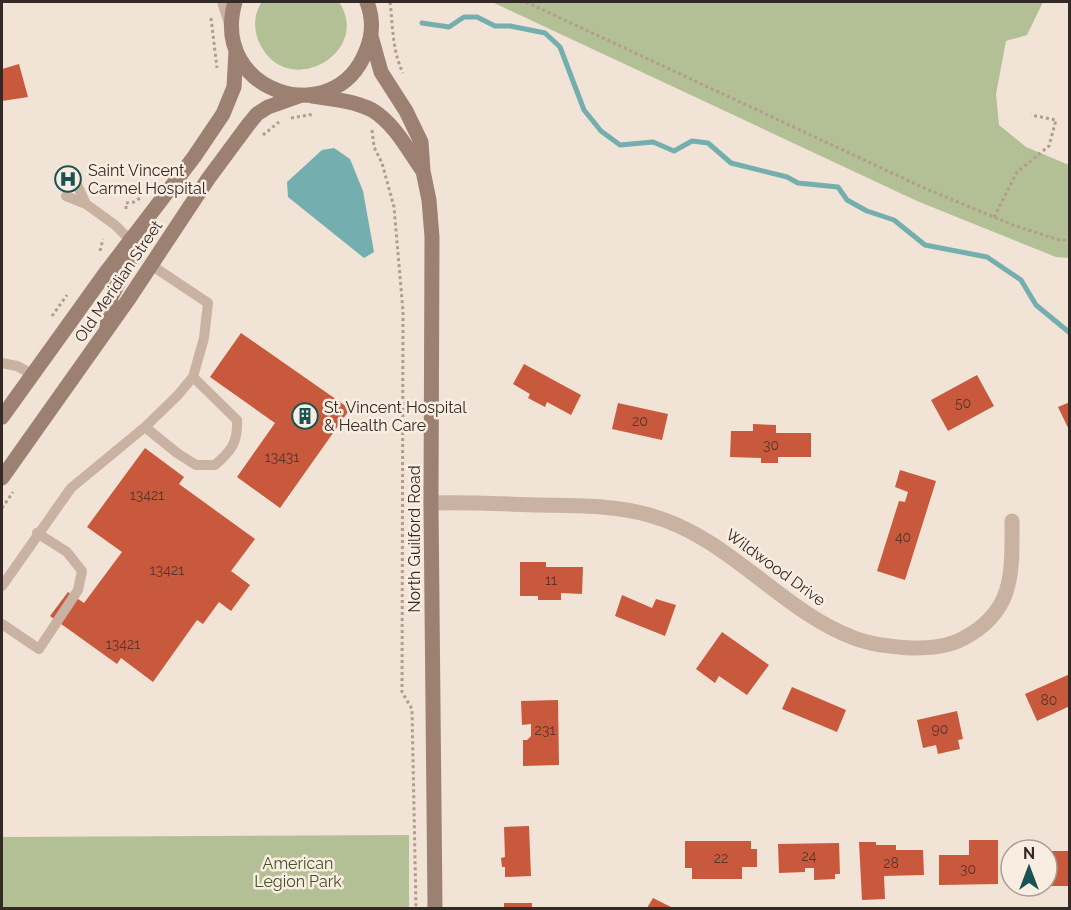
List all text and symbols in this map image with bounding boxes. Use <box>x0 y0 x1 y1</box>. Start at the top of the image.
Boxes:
place label: Saint Vincent Carmel Hospital <box>88 161 207 198</box>
hospital icon: Saint Vincent Carmel Hospital <box>53 164 83 194</box>
street label: Old Meridian Street <box>71 216 167 346</box>
house number: 50 <box>955 395 971 411</box>
place label: St. Vincent Hospital & Health Care <box>324 398 467 435</box>
building icon: St. Vincent Hospital & Health Care <box>290 401 320 431</box>
house number: 20 <box>632 413 648 429</box>
house number: 30 <box>763 437 779 453</box>
house number: 13431 <box>265 449 299 465</box>
street label: North Guilford Road <box>405 465 424 613</box>
house number: 13421 <box>130 487 164 503</box>
street label: Wildwood Drive <box>722 525 829 610</box>
house number: 40 <box>895 529 911 545</box>
house number: 13421 <box>150 562 184 578</box>
house number: 11 <box>545 572 557 588</box>
house number: 13421 <box>106 636 140 652</box>
house number: 80 <box>1041 692 1057 708</box>
house number: 90 <box>932 721 948 737</box>
house number: 231 <box>535 722 555 738</box>
north arrow <box>999 838 1059 898</box>
text: N <box>1023 844 1035 863</box>
house number: 24 <box>802 848 817 864</box>
house number: 22 <box>714 850 728 866</box>
park label: American Legion Park <box>254 854 342 891</box>
house number: 28 <box>883 855 899 871</box>
house number: 30 <box>960 861 976 877</box>

